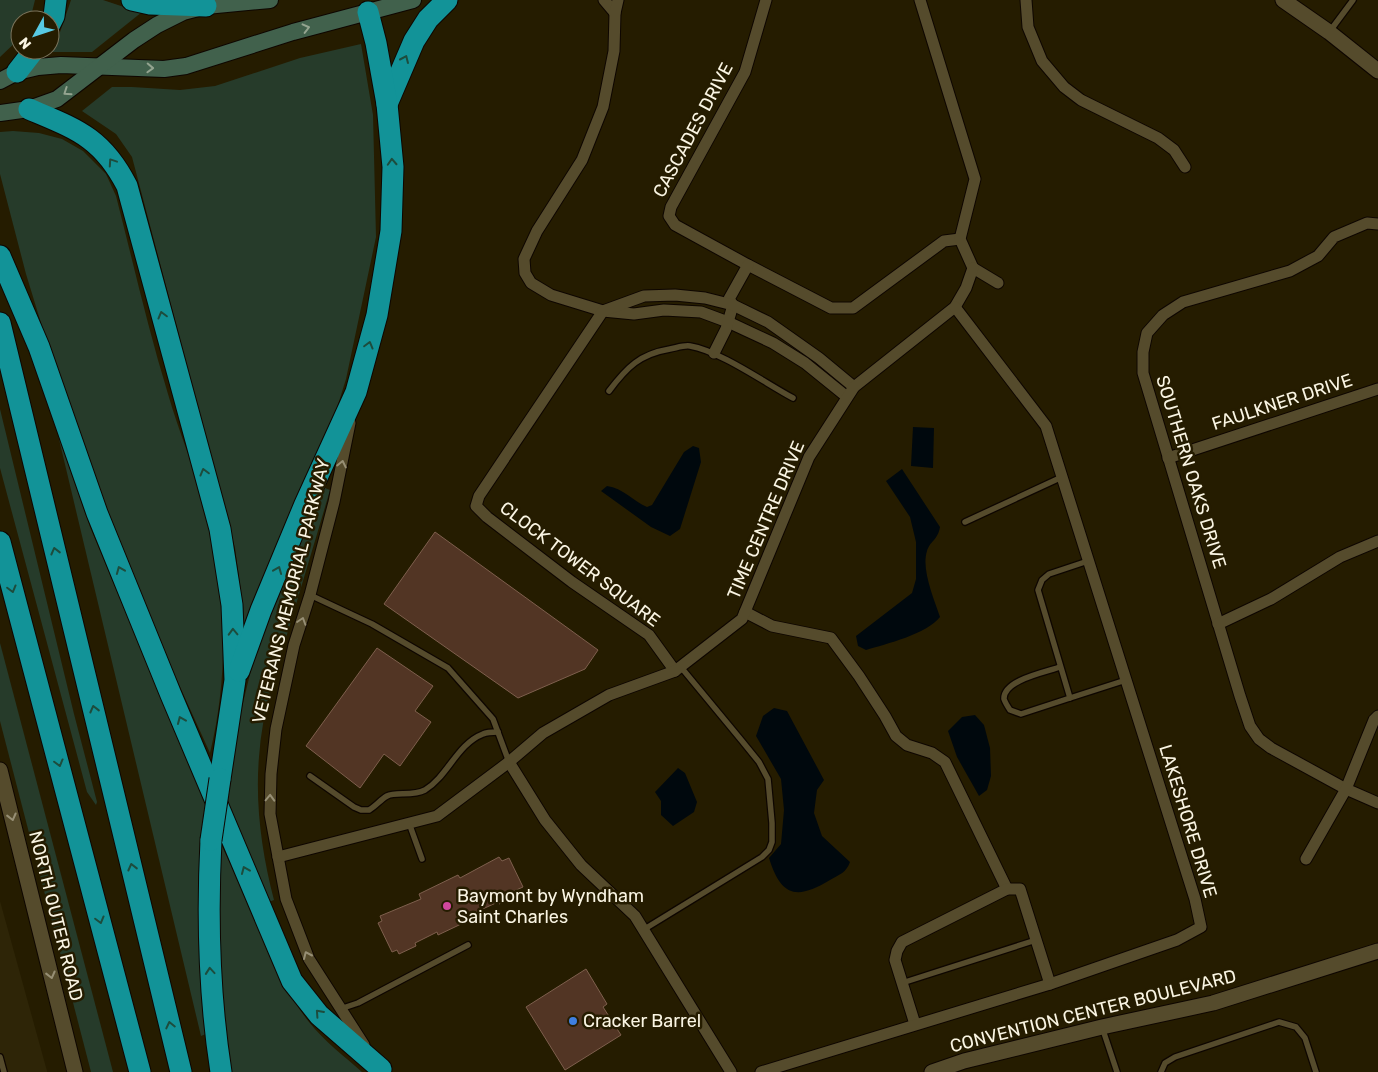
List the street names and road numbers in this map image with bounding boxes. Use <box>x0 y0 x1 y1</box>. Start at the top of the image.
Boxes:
street label: CASCADES DRIVE <box>648 59 738 201</box>
street label: FAULKNER DRIVE <box>1209 369 1355 435</box>
street label: SOUTHERN OAKS DRIVE <box>1151 373 1231 571</box>
street label: TIME CENTRE DRIVE <box>723 438 809 602</box>
street label: VETERANS MEMORIAL PARKWAY <box>247 456 335 726</box>
street label: CLOCK TOWER SQUARE <box>496 497 664 631</box>
street label: LAKESHORE DRIVE <box>1154 742 1222 900</box>
street label: NORTH OUTER ROAD <box>24 829 88 1003</box>
street label: CONVENTION CENTER BOULEVARD <box>948 965 1238 1057</box>

